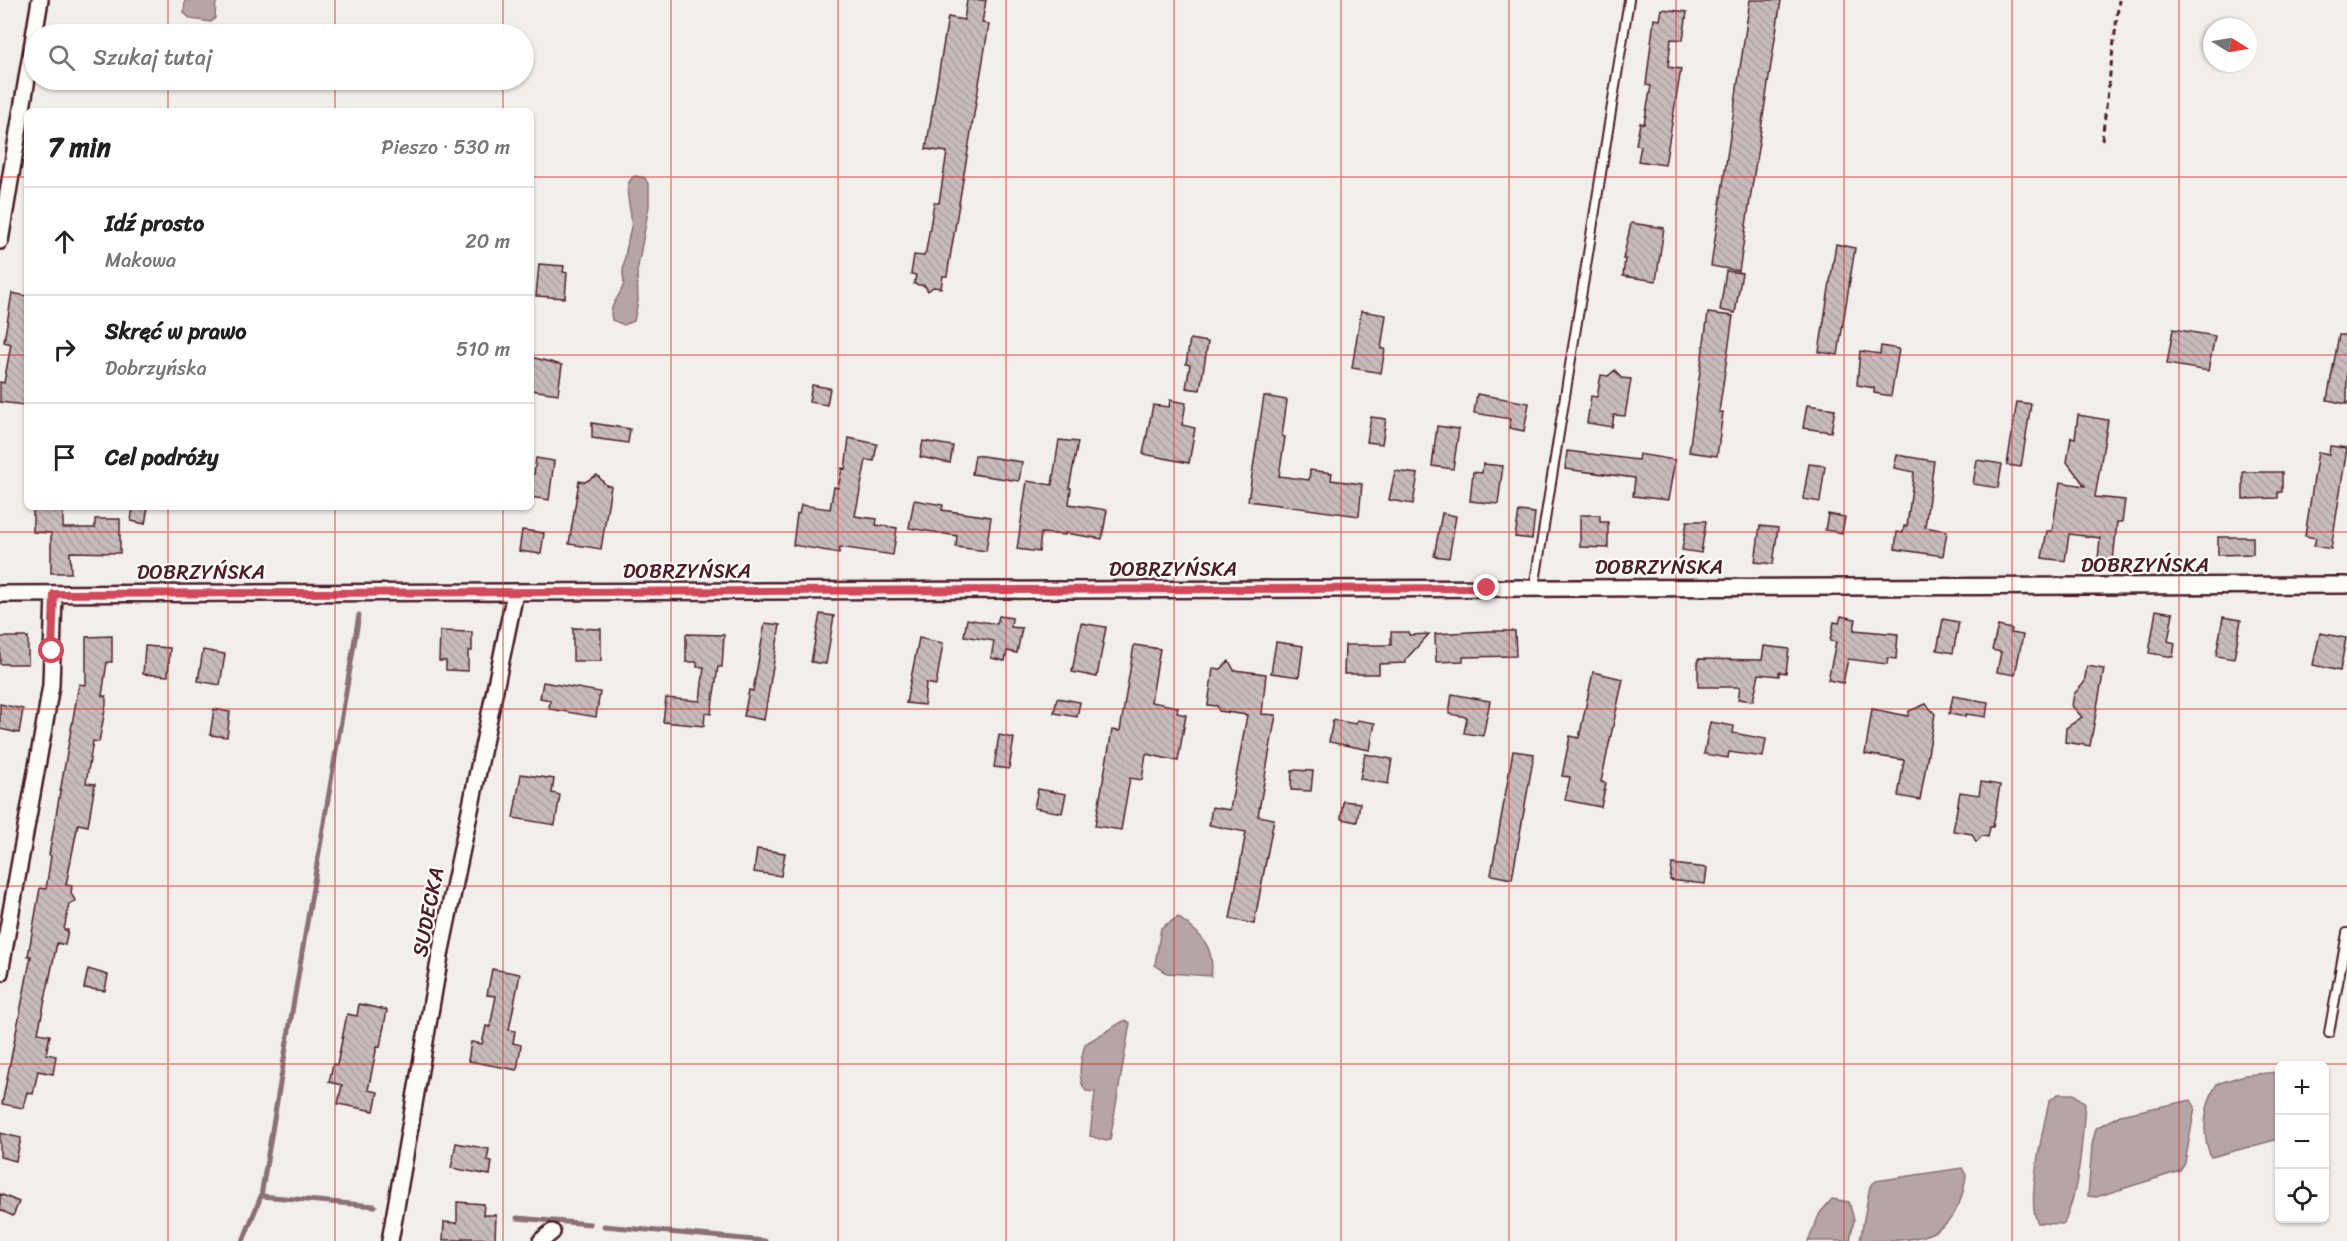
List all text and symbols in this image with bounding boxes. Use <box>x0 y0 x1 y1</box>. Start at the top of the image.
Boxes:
north arrow <box>2203 18 2257 72</box>
search box <box>24 24 534 90</box>
text: Szukaj tutaj <box>93 38 212 77</box>
icon: search <box>45 41 78 74</box>
text: 7 min <box>48 124 111 170</box>
text: Pieszo · 530 m <box>381 130 510 165</box>
text: Idź prosto <box>105 204 204 243</box>
text: 20 m <box>465 224 510 259</box>
icon: ahead <box>48 225 81 258</box>
text: Makowa <box>105 243 176 278</box>
text: Skręć w prawo <box>105 312 247 351</box>
text: 510 m <box>456 332 510 367</box>
icon: right <box>48 333 81 366</box>
text: Dobrzyńska <box>105 351 207 386</box>
text: Cel podróży <box>105 438 218 477</box>
icon: arrive <box>48 441 81 474</box>
street label: DOBRZYŃSKA <box>2081 546 2209 584</box>
street label: DOBRZYŃSKA <box>1595 548 1723 586</box>
street label: DOBRZYŃSKA <box>1109 550 1237 588</box>
street label: DOBRZYŃSKA <box>623 552 751 590</box>
street label: DOBRZYŃSKA <box>137 553 265 591</box>
route end <box>1473 574 1499 600</box>
route start <box>38 637 64 663</box>
street label: SUDECKA <box>401 864 455 960</box>
map controls <box>2275 1061 2329 1223</box>
button: + <box>2275 1061 2329 1115</box>
button: − <box>2275 1115 2329 1169</box>
button: locate <box>2275 1169 2329 1223</box>

